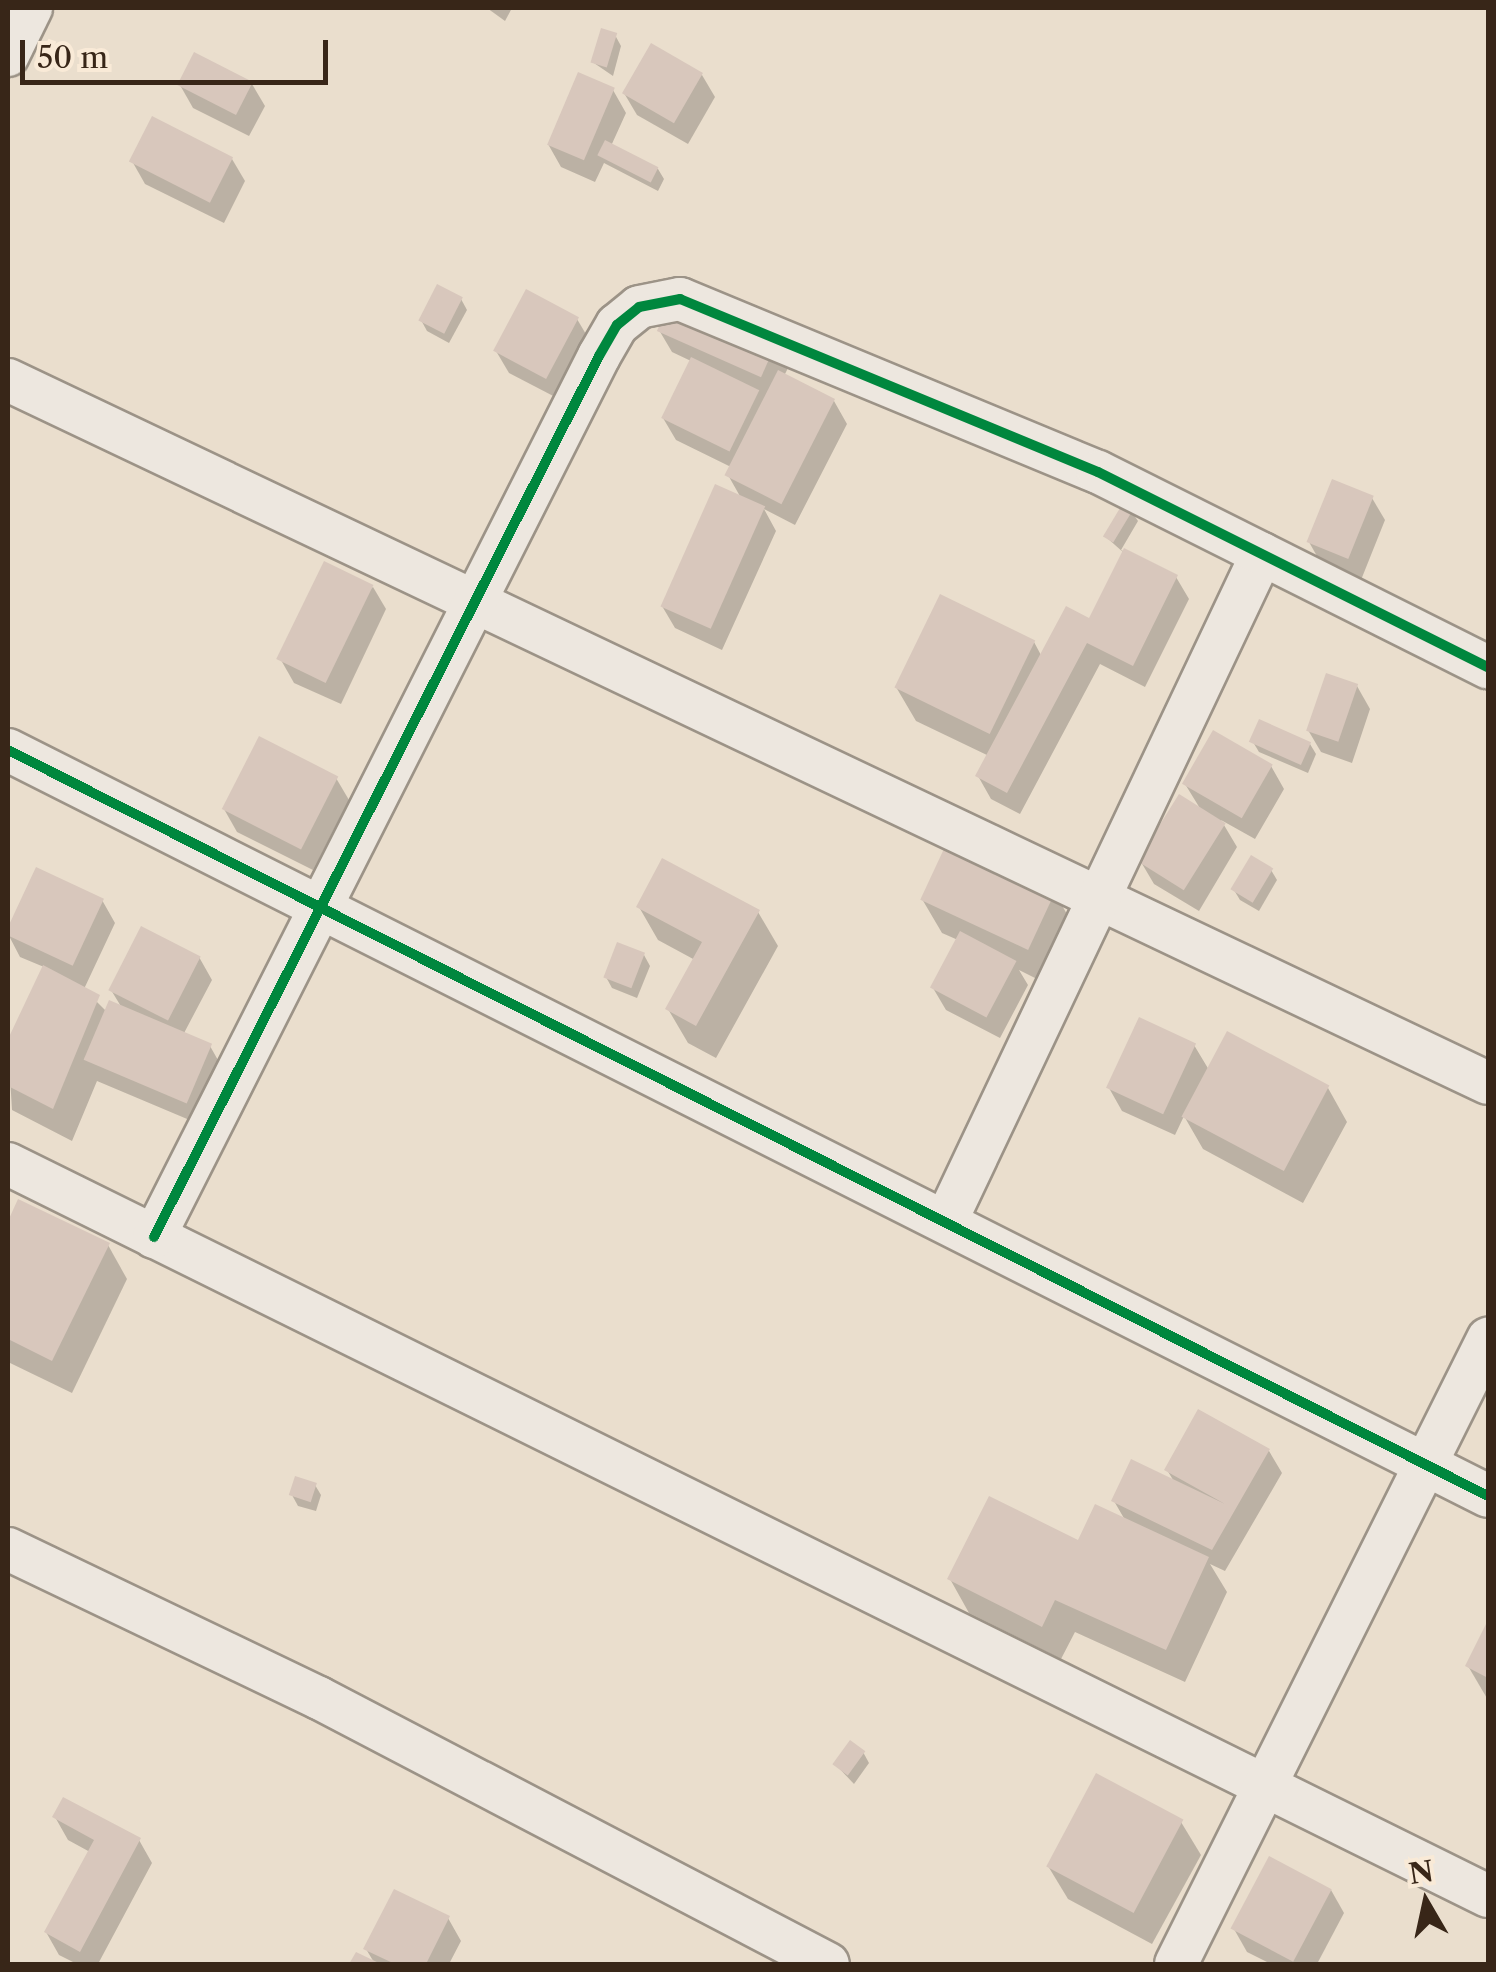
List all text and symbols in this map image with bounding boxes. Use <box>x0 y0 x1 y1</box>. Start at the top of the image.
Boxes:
scale bar <box>25 20 332 82</box>
text: 50 m <box>37 39 108 76</box>
north arrow <box>1376 1852 1476 1952</box>
text: N <box>1407 1854 1436 1891</box>

